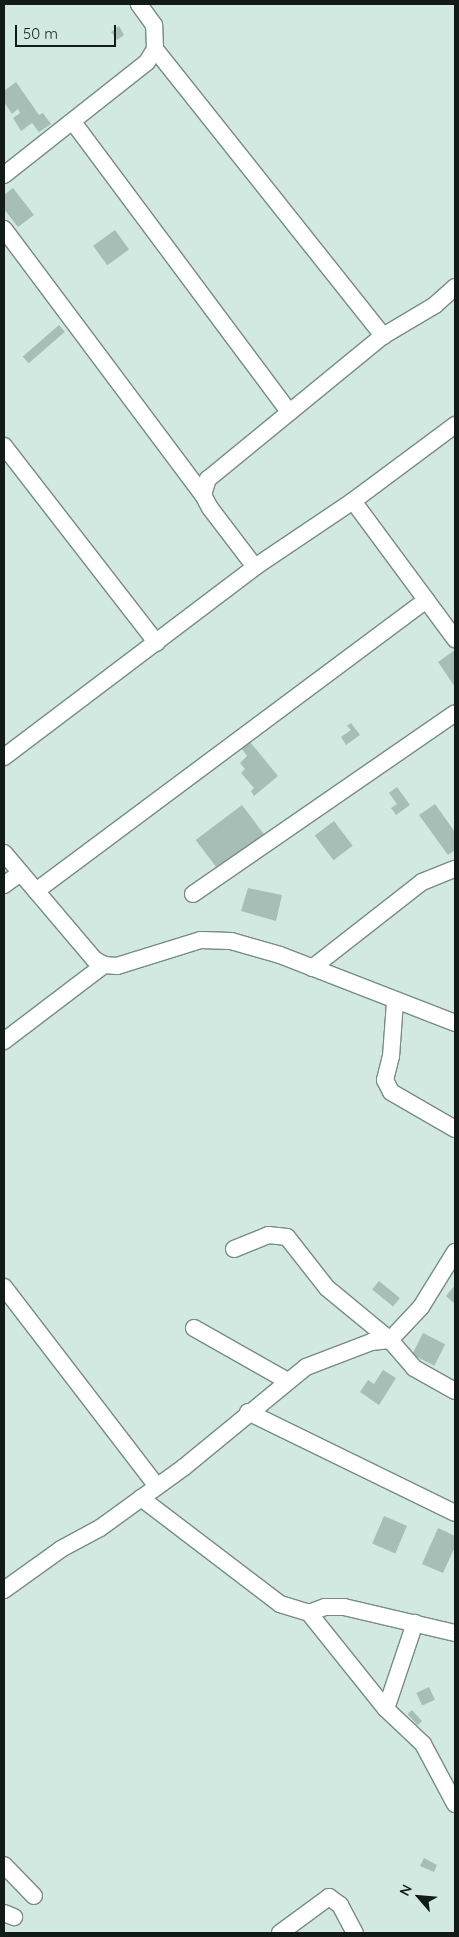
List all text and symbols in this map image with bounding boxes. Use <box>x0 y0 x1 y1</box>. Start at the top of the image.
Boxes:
scale bar <box>18 15 119 47</box>
text: 50 m <box>23 24 58 43</box>
north arrow <box>394 1872 444 1922</box>
text: N <box>395 1882 416 1899</box>

